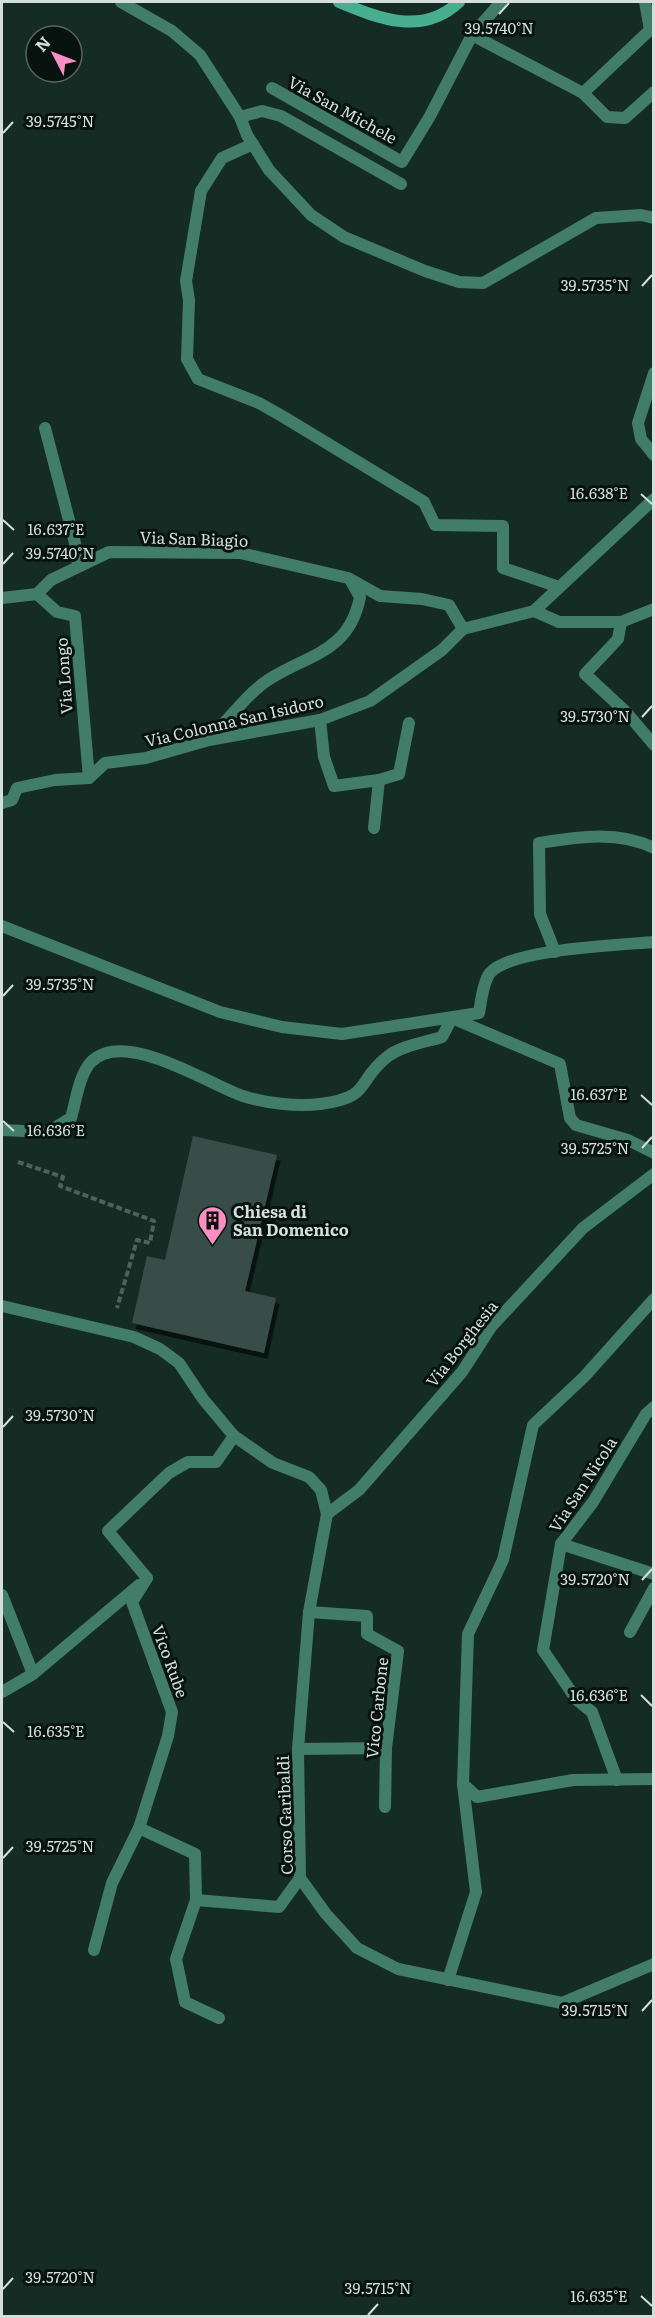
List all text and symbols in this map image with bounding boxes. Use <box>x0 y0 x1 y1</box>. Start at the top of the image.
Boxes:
text: 39.5740°N <box>464 16 534 39</box>
north arrow <box>24 24 84 84</box>
text: N <box>29 30 56 56</box>
street label: Via San Michele <box>284 69 402 149</box>
text: 39.5745°N <box>26 109 94 132</box>
text: 39.5735°N <box>560 273 630 296</box>
text: 16.638°E <box>570 481 628 504</box>
text: 16.637°E <box>28 517 85 540</box>
street label: Via San Biagio <box>139 524 249 552</box>
text: 39.5740°N <box>25 541 95 564</box>
street label: Via Longo <box>48 637 78 715</box>
street label: Via Colonna San Isidoro <box>142 688 326 752</box>
text: 39.5730°N <box>560 704 630 727</box>
text: 39.5735°N <box>25 972 95 995</box>
text: 16.637°E <box>571 1082 628 1105</box>
text: 16.636°E <box>27 1118 85 1141</box>
text: 39.5725°N <box>561 1136 629 1159</box>
place label: Chiesa di San Domenico <box>233 1199 349 1241</box>
building icon: Chiesa di San Domenico <box>196 1204 228 1246</box>
street label: Via Borghesia <box>419 1294 503 1392</box>
text: 39.5730°N <box>25 1403 95 1426</box>
street label: Via San Nicola <box>542 1431 622 1537</box>
text: 39.5720°N <box>560 1567 630 1590</box>
street label: Vico Rube <box>147 1621 195 1701</box>
street label: Vico Carbone <box>359 1656 393 1760</box>
text: 16.636°E <box>570 1683 628 1706</box>
text: 16.635°E <box>27 1719 85 1742</box>
street label: Corso Garibaldi <box>270 1755 298 1875</box>
text: 39.5725°N <box>26 1834 94 1857</box>
text: 39.5715°N <box>561 1998 629 2021</box>
text: 39.5720°N <box>25 2265 95 2288</box>
text: 39.5715°N <box>344 2276 412 2299</box>
text: 16.635°E <box>570 2284 628 2307</box>

